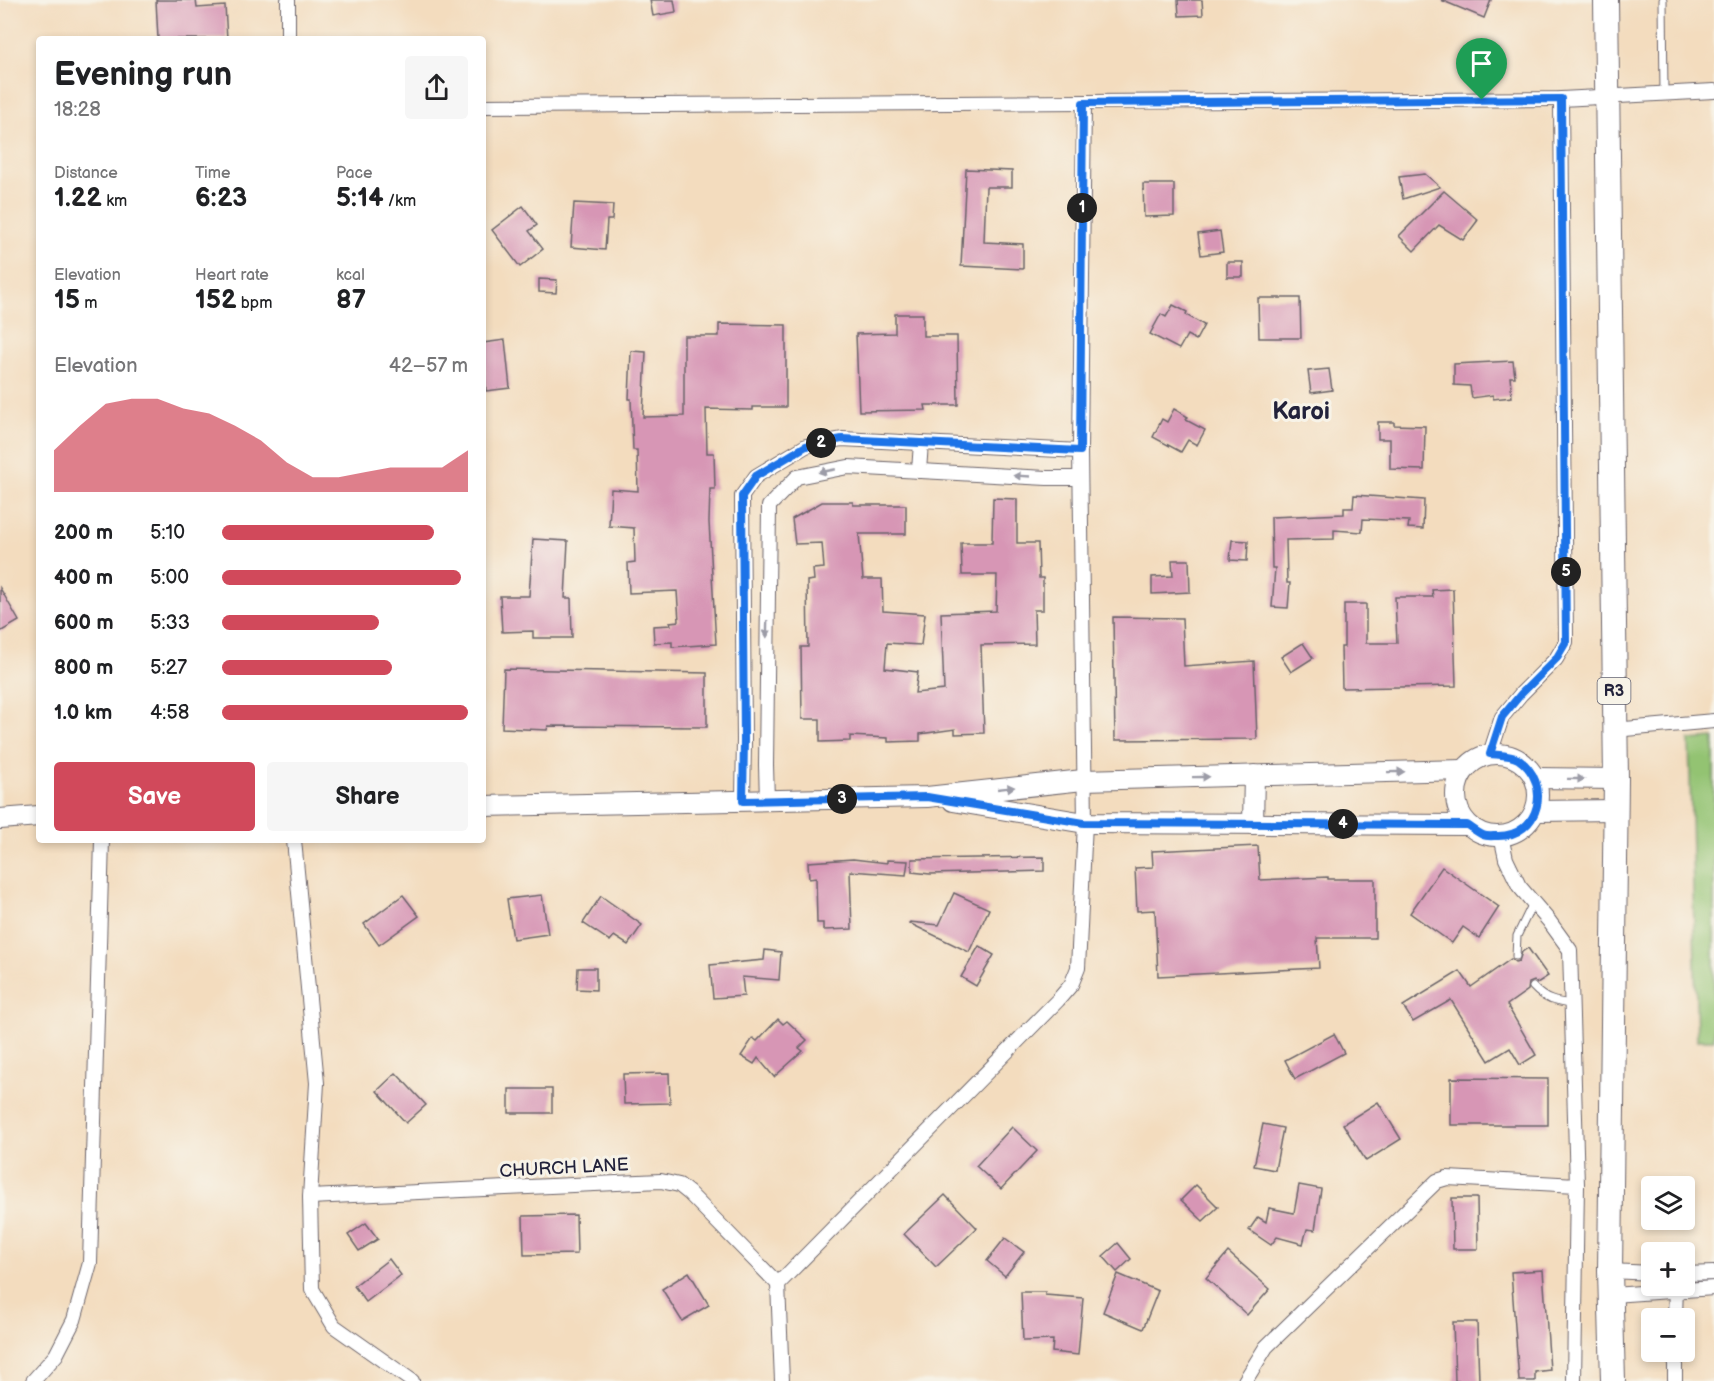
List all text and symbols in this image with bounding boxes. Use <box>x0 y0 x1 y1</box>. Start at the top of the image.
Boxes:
pin <box>1456 38 1507 100</box>
icon: arrive <box>1465 47 1498 80</box>
text: Evening run <box>54 55 232 95</box>
button: share <box>405 56 468 119</box>
text: 18:28 <box>54 98 101 122</box>
text: Distance <box>54 164 118 183</box>
text: Time <box>195 164 230 183</box>
text: Pace <box>336 164 372 183</box>
text: 1.22 <box>54 183 102 214</box>
text: 6:23 <box>195 183 247 214</box>
text: 5:14 <box>336 183 384 214</box>
text: km <box>102 192 127 211</box>
text: /km <box>384 192 416 211</box>
pin: 1 <box>1067 193 1097 223</box>
text: 1 <box>1079 198 1085 217</box>
text: Elevation <box>54 266 121 285</box>
text: Heart rate <box>195 266 269 285</box>
text: kcal <box>336 266 365 285</box>
text: 15 <box>54 285 80 316</box>
text: 152 <box>195 285 237 316</box>
text: 87 <box>336 285 366 316</box>
text: m <box>80 294 98 313</box>
text: bpm <box>237 294 272 313</box>
text: Elevation <box>54 354 137 378</box>
text: 42–57 m <box>389 354 468 378</box>
district label: Karoi <box>1272 397 1330 426</box>
pin: 2 <box>806 428 836 458</box>
text: 2 <box>816 433 826 452</box>
one-way arrow <box>818 467 837 476</box>
one-way arrow <box>1012 472 1031 481</box>
text: 200 m <box>54 521 113 545</box>
text: 5:10 <box>150 521 185 545</box>
pin: 5 <box>1551 557 1581 587</box>
text: 5 <box>1561 562 1571 581</box>
text: 400 m <box>54 566 113 590</box>
text: 5:00 <box>150 566 189 590</box>
text: 600 m <box>54 611 114 635</box>
text: 5:33 <box>150 611 190 635</box>
one-way arrow <box>762 620 772 639</box>
text: 800 m <box>54 656 113 680</box>
text: 5:27 <box>150 656 187 680</box>
road number: R3 <box>1598 678 1630 704</box>
text: 1.0 km <box>54 701 112 725</box>
text: 4:58 <box>150 701 189 725</box>
button: Save <box>54 762 255 831</box>
button: Share <box>267 762 468 831</box>
one-way arrow <box>1386 767 1405 776</box>
one-way arrow <box>1191 772 1210 781</box>
one-way arrow <box>1566 774 1585 784</box>
pin: 3 <box>827 784 857 814</box>
one-way arrow <box>997 784 1016 793</box>
text: 3 <box>837 789 847 808</box>
pin: 4 <box>1328 809 1358 839</box>
text: 4 <box>1338 814 1348 833</box>
street label: CHURCH LANE <box>499 1154 629 1182</box>
map controls <box>1641 1176 1695 1362</box>
button: layers <box>1641 1176 1695 1230</box>
button: + <box>1641 1242 1695 1296</box>
button: − <box>1641 1308 1695 1362</box>

